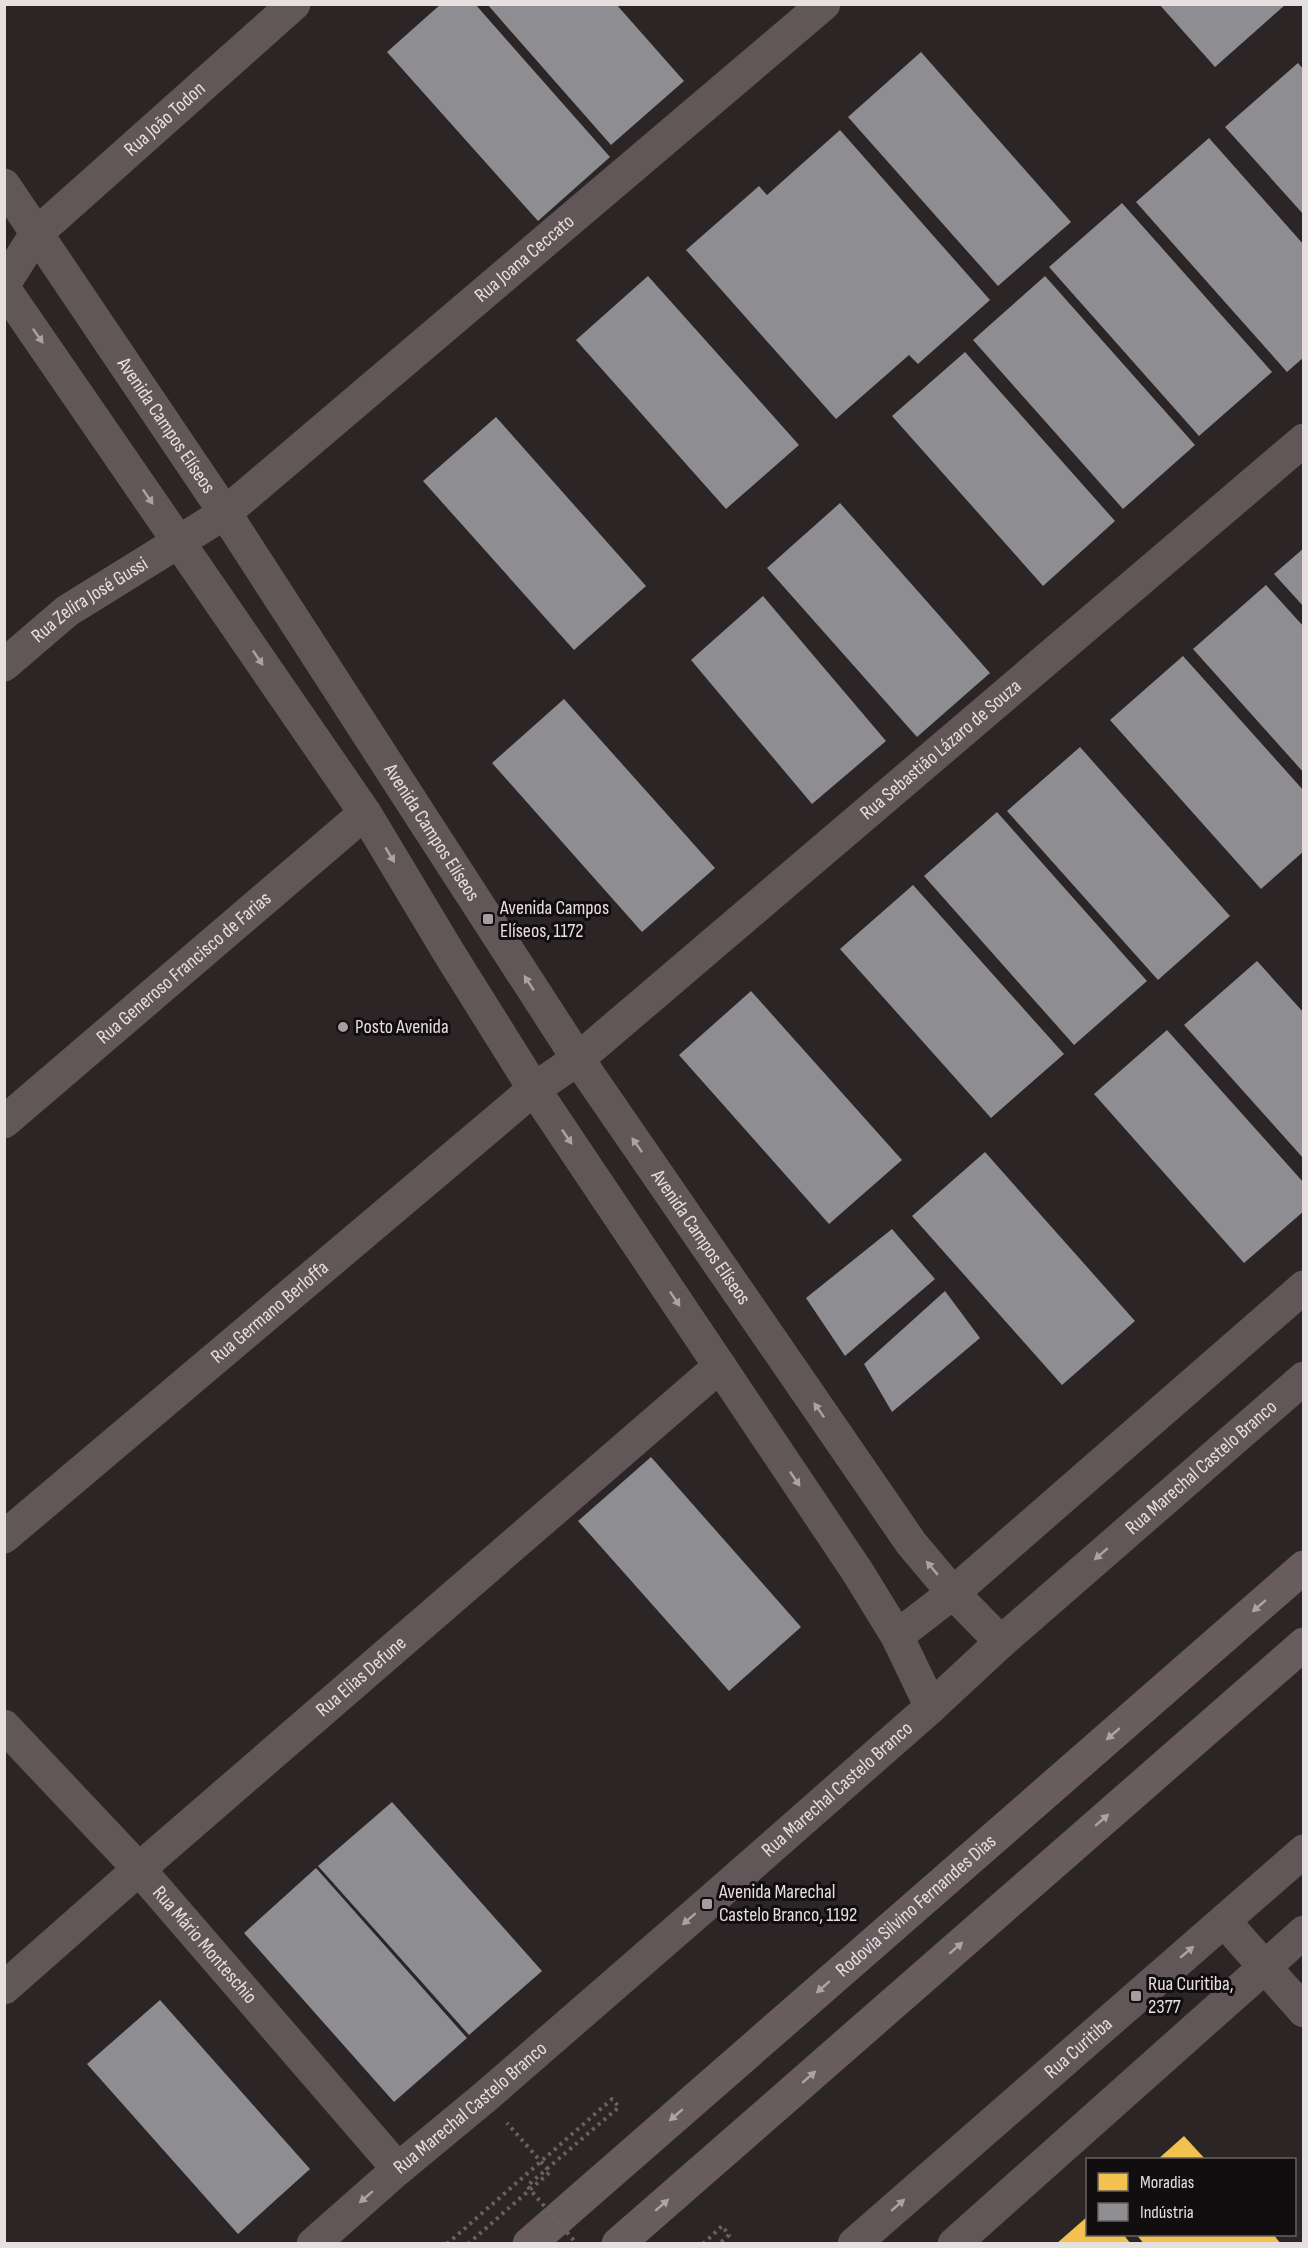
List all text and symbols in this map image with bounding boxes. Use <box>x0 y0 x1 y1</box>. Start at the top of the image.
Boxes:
street label: Rua João Todon <box>119 77 210 162</box>
street label: Rua Joana Ceccato <box>470 209 579 308</box>
one-way arrow <box>32 328 43 344</box>
street label: Avenida Campos Elíseos <box>111 352 220 498</box>
one-way arrow <box>142 488 154 504</box>
street label: Rua Zelira José Gussi <box>27 552 152 648</box>
one-way arrow <box>252 649 264 665</box>
street label: Rua Sebastião Lázaro de Souza <box>855 674 1026 825</box>
street label: Avenida Campos Elíseos <box>378 758 485 906</box>
one-way arrow <box>384 847 395 863</box>
street label: Rua Generoso Francisco de Farias <box>92 887 276 1049</box>
place label: Avenida Campos Elíseos, 1172 <box>499 896 609 943</box>
marker: Avenida Campos Elíseos, 1172 <box>481 912 495 926</box>
one-way arrow <box>524 975 535 991</box>
place label: Posto Avenida <box>355 1015 449 1039</box>
marker: Posto Avenida <box>336 1020 350 1034</box>
one-way arrow <box>561 1129 572 1145</box>
one-way arrow <box>631 1138 643 1154</box>
street label: Avenida Campos Elíseos <box>645 1164 756 1309</box>
street label: Rua Germano Berloffa <box>206 1256 334 1369</box>
one-way arrow <box>669 1291 680 1307</box>
street label: Rua Marechal Castelo Branco <box>1121 1395 1282 1540</box>
one-way arrow <box>813 1402 825 1418</box>
one-way arrow <box>789 1471 800 1487</box>
one-way arrow <box>1093 1548 1109 1561</box>
one-way arrow <box>926 1561 939 1576</box>
one-way arrow <box>1252 1599 1267 1613</box>
street label: Rua Elias Defune <box>311 1631 411 1722</box>
street label: Rua Marechal Castelo Branco <box>757 1717 918 1862</box>
one-way arrow <box>1105 1727 1120 1741</box>
one-way arrow <box>1094 1814 1109 1827</box>
street label: Rodovia Silvino Fernandes Dias <box>831 1829 1001 1982</box>
place label: Avenida Marechal Castelo Branco, 1192 <box>718 1880 857 1927</box>
street label: Rua Mário Monteschio <box>147 1881 262 2009</box>
marker: Avenida Marechal Castelo Branco, 1192 <box>700 1897 714 1911</box>
one-way arrow <box>682 1912 697 1925</box>
one-way arrow <box>948 1941 963 1955</box>
one-way arrow <box>1179 1946 1194 1959</box>
place label: Rua Curitiba, 2377 <box>1148 1972 1234 2019</box>
one-way arrow <box>815 1980 831 1993</box>
marker: Rua Curitiba, 2377 <box>1129 1989 1143 2003</box>
street label: Rua Curitiba <box>1040 2012 1117 2084</box>
street label: Rua Marechal Castelo Branco <box>389 2037 552 2179</box>
one-way arrow <box>801 2071 816 2084</box>
one-way arrow <box>669 2108 684 2121</box>
legend <box>1086 2158 1296 2236</box>
text: Moradias <box>1140 2172 1194 2193</box>
one-way arrow <box>359 2190 374 2203</box>
one-way arrow <box>654 2199 669 2212</box>
one-way arrow <box>890 2199 905 2212</box>
text: Indústria <box>1140 2202 1194 2223</box>

